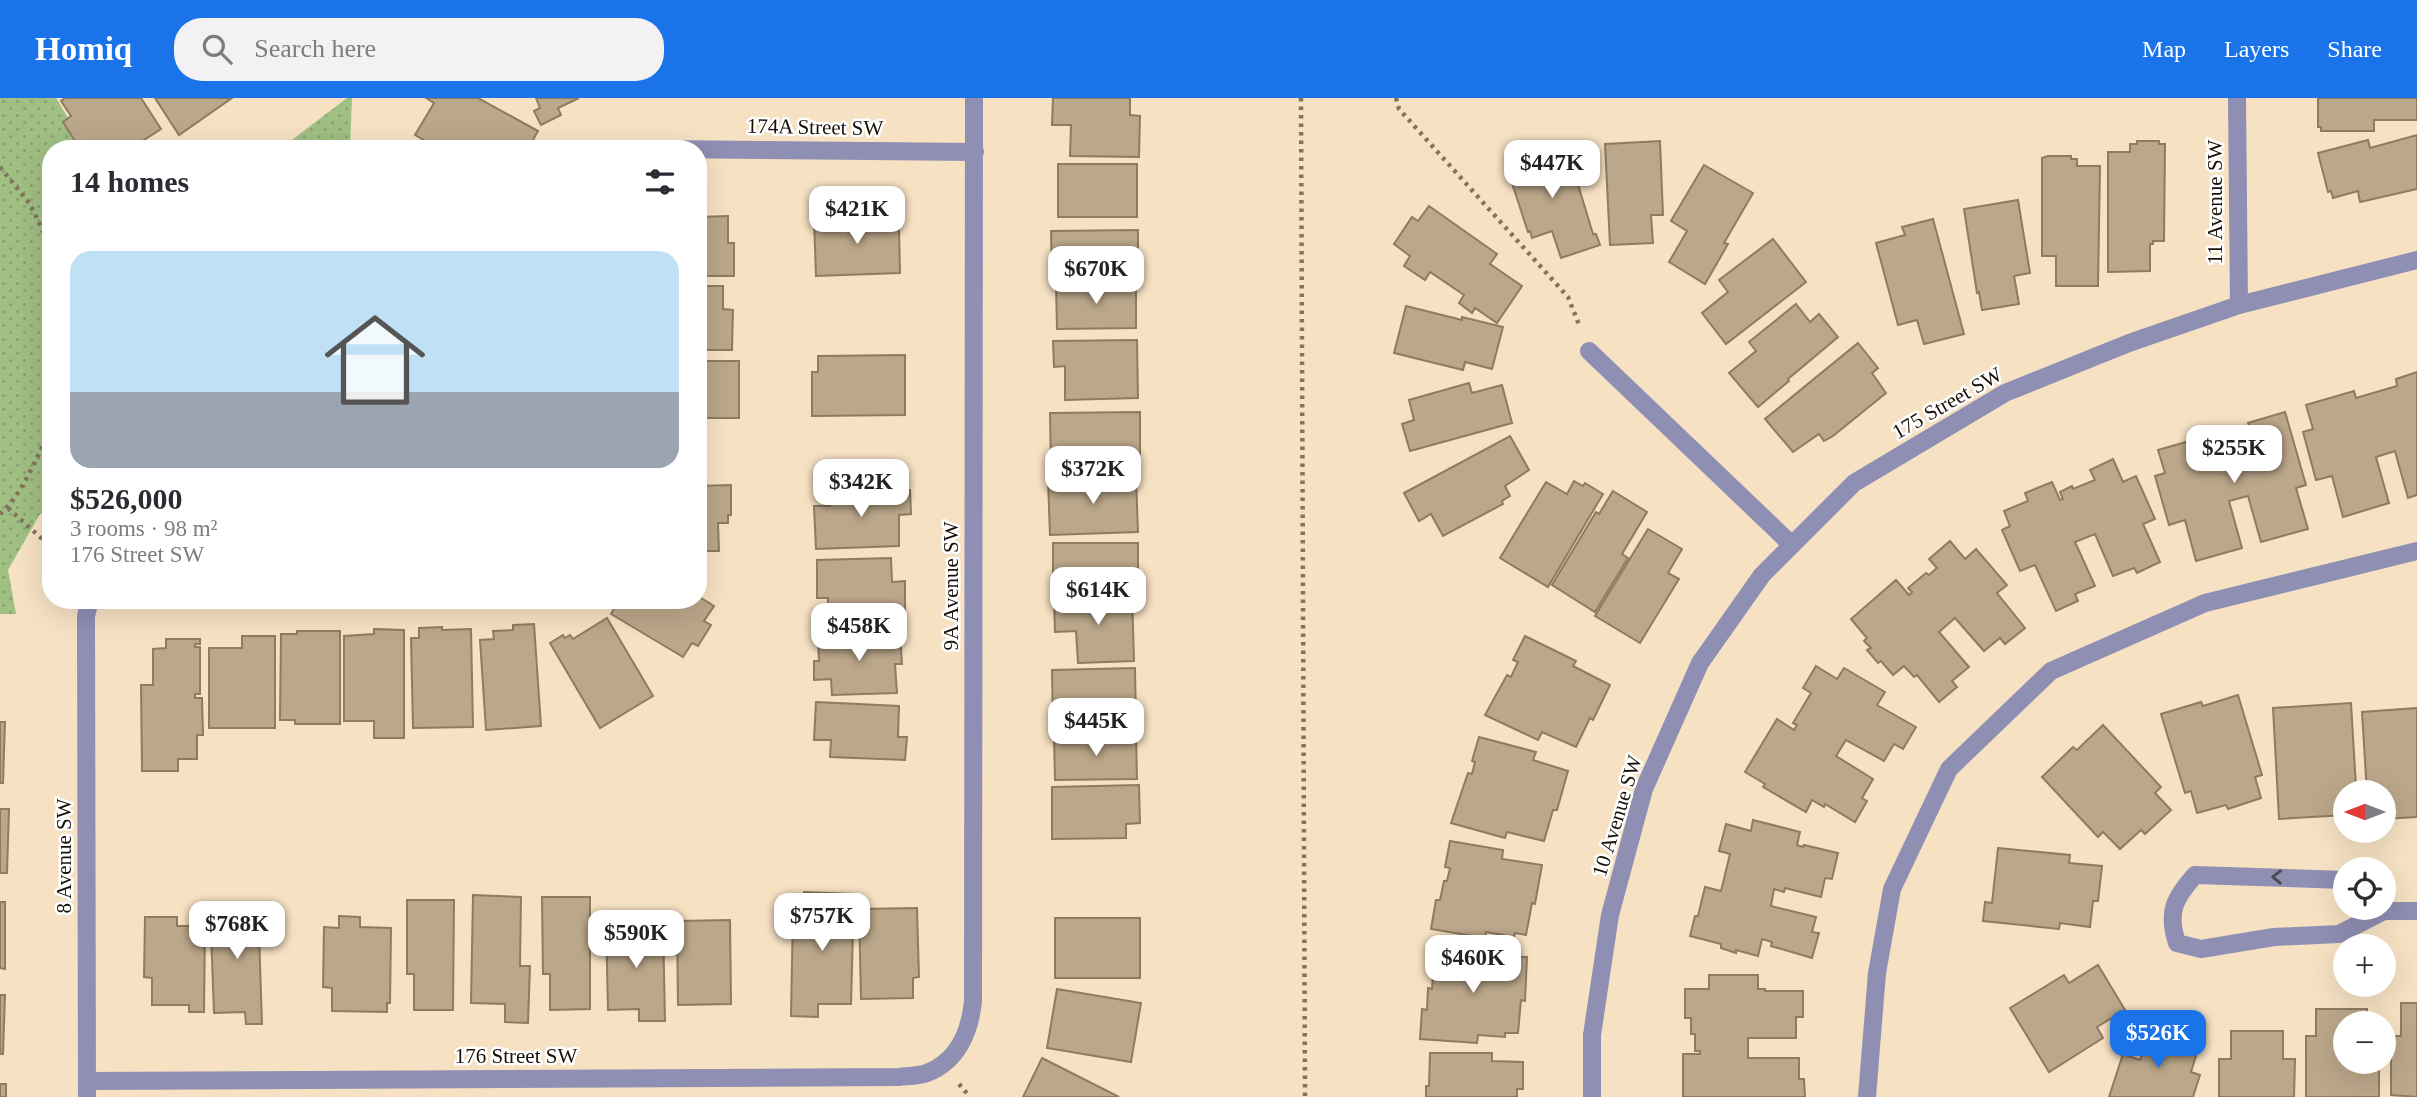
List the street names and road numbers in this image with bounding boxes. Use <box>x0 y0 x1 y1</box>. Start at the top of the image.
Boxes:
street label: 174A Street SW <box>747 114 884 140</box>
street label: 11 Avenue SW <box>2203 139 2227 264</box>
street label: 175 Street SW <box>1888 362 2006 444</box>
street label: 9A Avenue SW <box>939 521 963 651</box>
street label: 10 Avenue SW <box>1587 752 1647 880</box>
street label: 8 Avenue SW <box>52 798 76 914</box>
street label: 176 Street SW <box>455 1044 577 1068</box>

